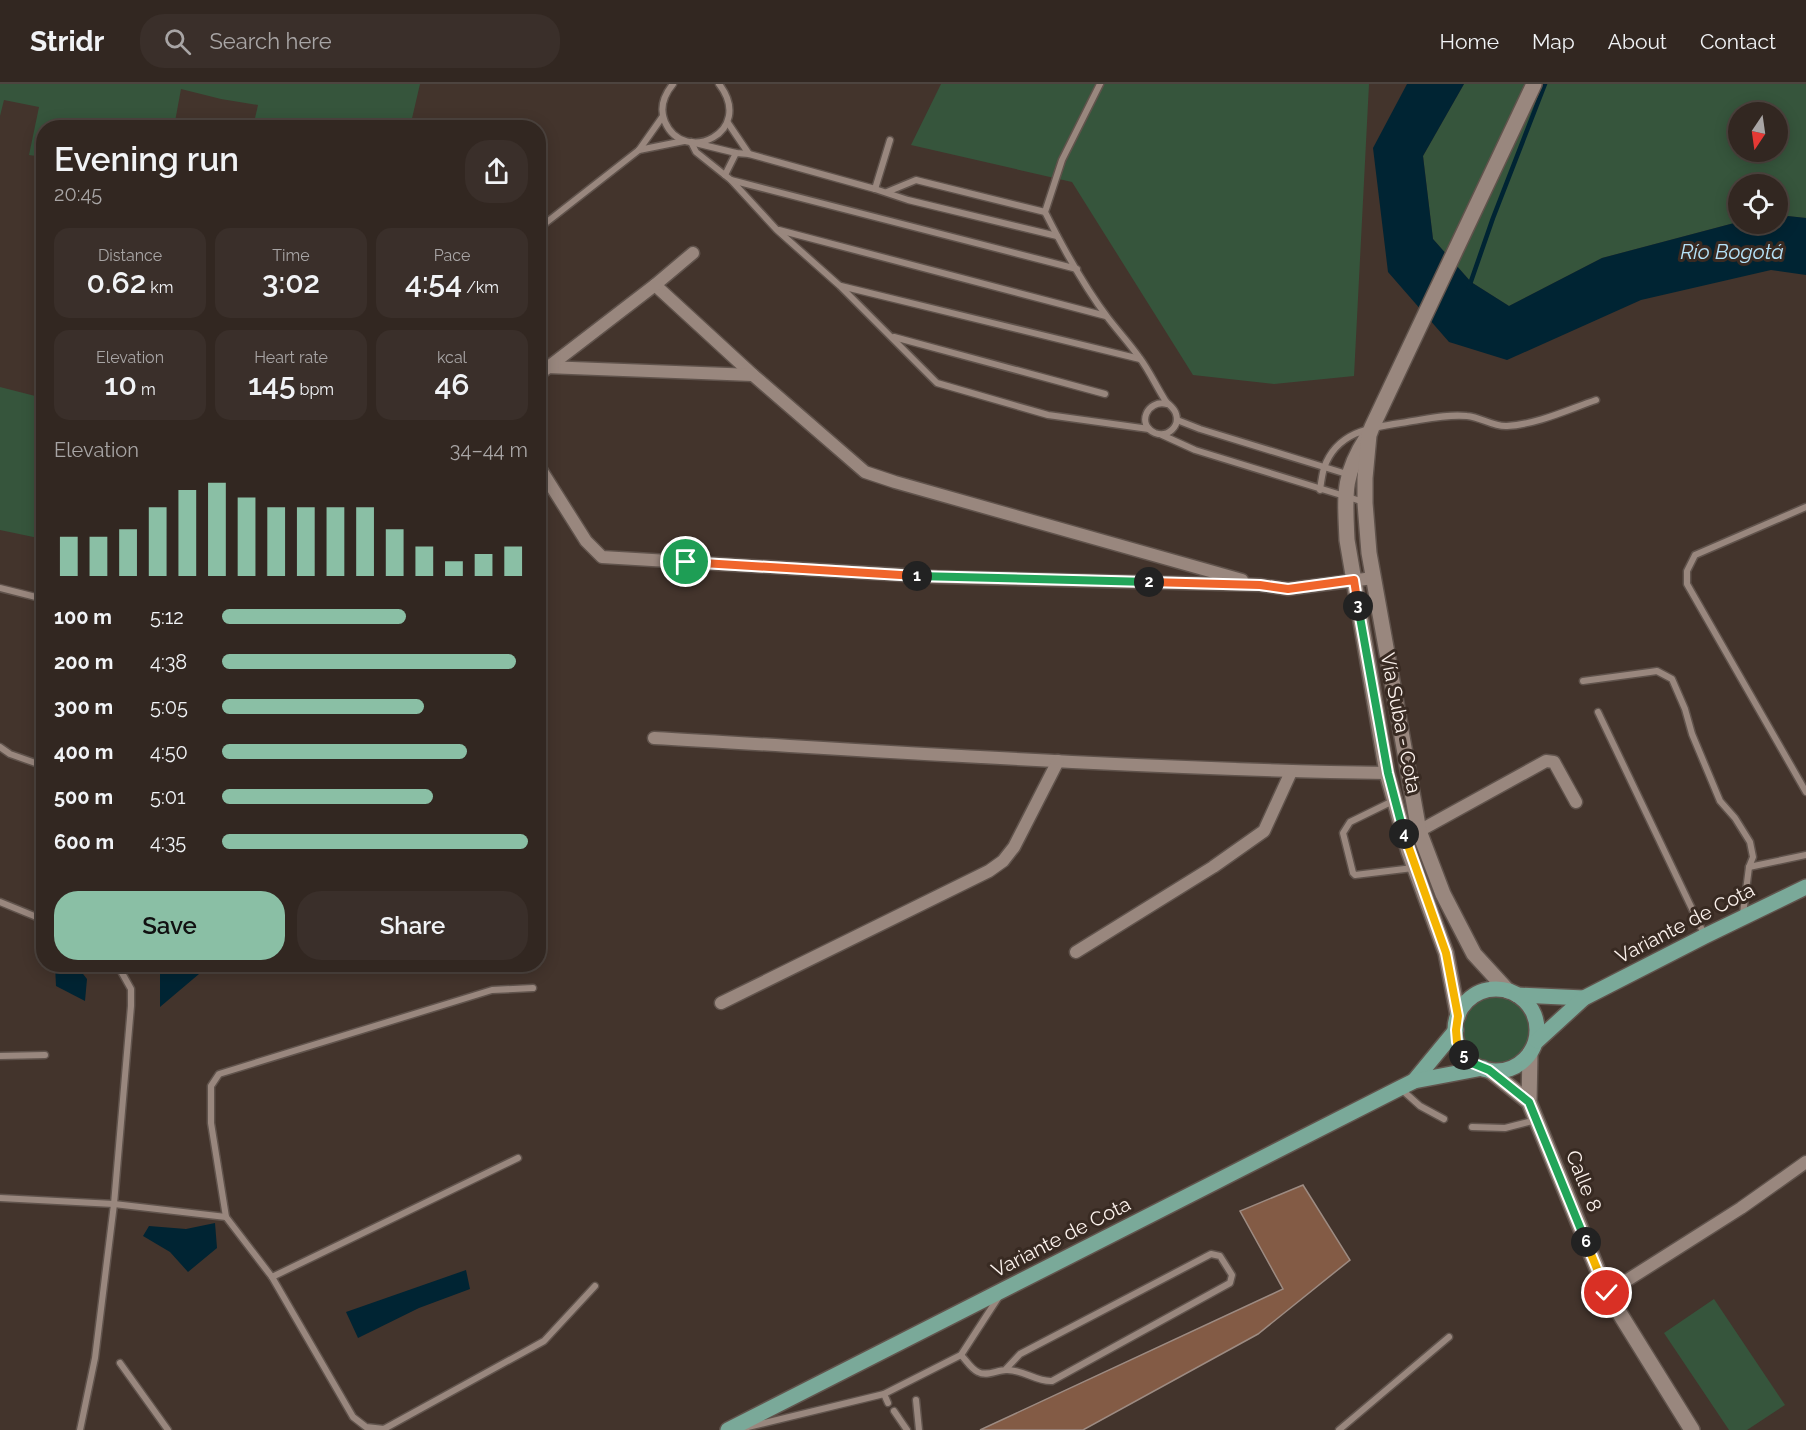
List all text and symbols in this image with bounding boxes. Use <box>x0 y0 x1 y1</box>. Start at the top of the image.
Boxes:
search box <box>140 14 560 68</box>
text: Stridr <box>30 25 104 58</box>
icon: search <box>161 25 194 58</box>
text: Search here <box>209 28 332 54</box>
text: Home <box>1440 29 1499 54</box>
text: Map <box>1532 29 1575 54</box>
text: About <box>1608 29 1667 54</box>
text: Contact <box>1700 29 1776 54</box>
north arrow <box>1728 102 1788 162</box>
map controls <box>1728 102 1788 234</box>
text: Evening run <box>54 140 239 179</box>
button: share <box>465 140 528 203</box>
button: locate <box>1728 174 1788 234</box>
text: 20:45 <box>54 182 102 206</box>
water label: Río Bogotá <box>1680 239 1784 264</box>
text: Distance <box>98 246 162 265</box>
text: Time <box>272 246 310 265</box>
text: Pace <box>434 246 470 265</box>
text: 0.62 <box>87 265 146 300</box>
text: 3:02 <box>262 265 320 300</box>
text: 4:54 <box>405 265 462 300</box>
text: km <box>146 278 173 297</box>
text: /km <box>462 278 499 297</box>
text: Elevation <box>96 348 164 367</box>
text: Heart rate <box>254 348 328 367</box>
text: kcal <box>437 348 467 367</box>
text: 10 <box>104 367 137 402</box>
text: 145 <box>248 367 296 402</box>
text: 46 <box>434 367 470 402</box>
text: m <box>137 380 156 399</box>
text: bpm <box>296 380 334 399</box>
text: Elevation <box>54 438 139 462</box>
text: 34–44 m <box>450 438 528 462</box>
pin <box>660 536 711 587</box>
icon: arrive <box>669 545 702 578</box>
pin: 1 <box>902 561 932 591</box>
text: 1 <box>913 566 921 585</box>
pin: 2 <box>1134 567 1164 597</box>
text: 2 <box>1144 572 1154 591</box>
pin: 3 <box>1343 591 1373 621</box>
text: 3 <box>1354 596 1362 615</box>
text: 100 m <box>54 605 112 629</box>
text: 5:12 <box>150 605 184 629</box>
text: 200 m <box>54 650 113 674</box>
text: 4:38 <box>150 650 187 674</box>
street label: Vía Suba - Cota <box>1376 651 1426 795</box>
text: 300 m <box>54 695 113 719</box>
text: 5:05 <box>150 695 188 719</box>
text: 400 m <box>54 740 113 764</box>
text: 4:50 <box>150 740 188 764</box>
text: 500 m <box>54 785 113 809</box>
text: 5:01 <box>150 785 185 809</box>
pin: 4 <box>1389 819 1419 849</box>
text: 4 <box>1399 824 1409 843</box>
text: 600 m <box>54 830 114 854</box>
text: 4:35 <box>150 830 186 854</box>
street label: Variante de Cota <box>1611 878 1759 968</box>
button: Save <box>54 891 285 960</box>
button: Share <box>297 891 528 960</box>
pin: 5 <box>1449 1040 1479 1070</box>
text: 5 <box>1460 1045 1468 1064</box>
street label: Calle 8 <box>1561 1147 1607 1215</box>
street label: Variante de Cota <box>987 1192 1135 1282</box>
pin: 6 <box>1571 1227 1601 1257</box>
text: 6 <box>1581 1232 1591 1251</box>
pin <box>1581 1267 1632 1318</box>
icon: check <box>1590 1276 1623 1309</box>

